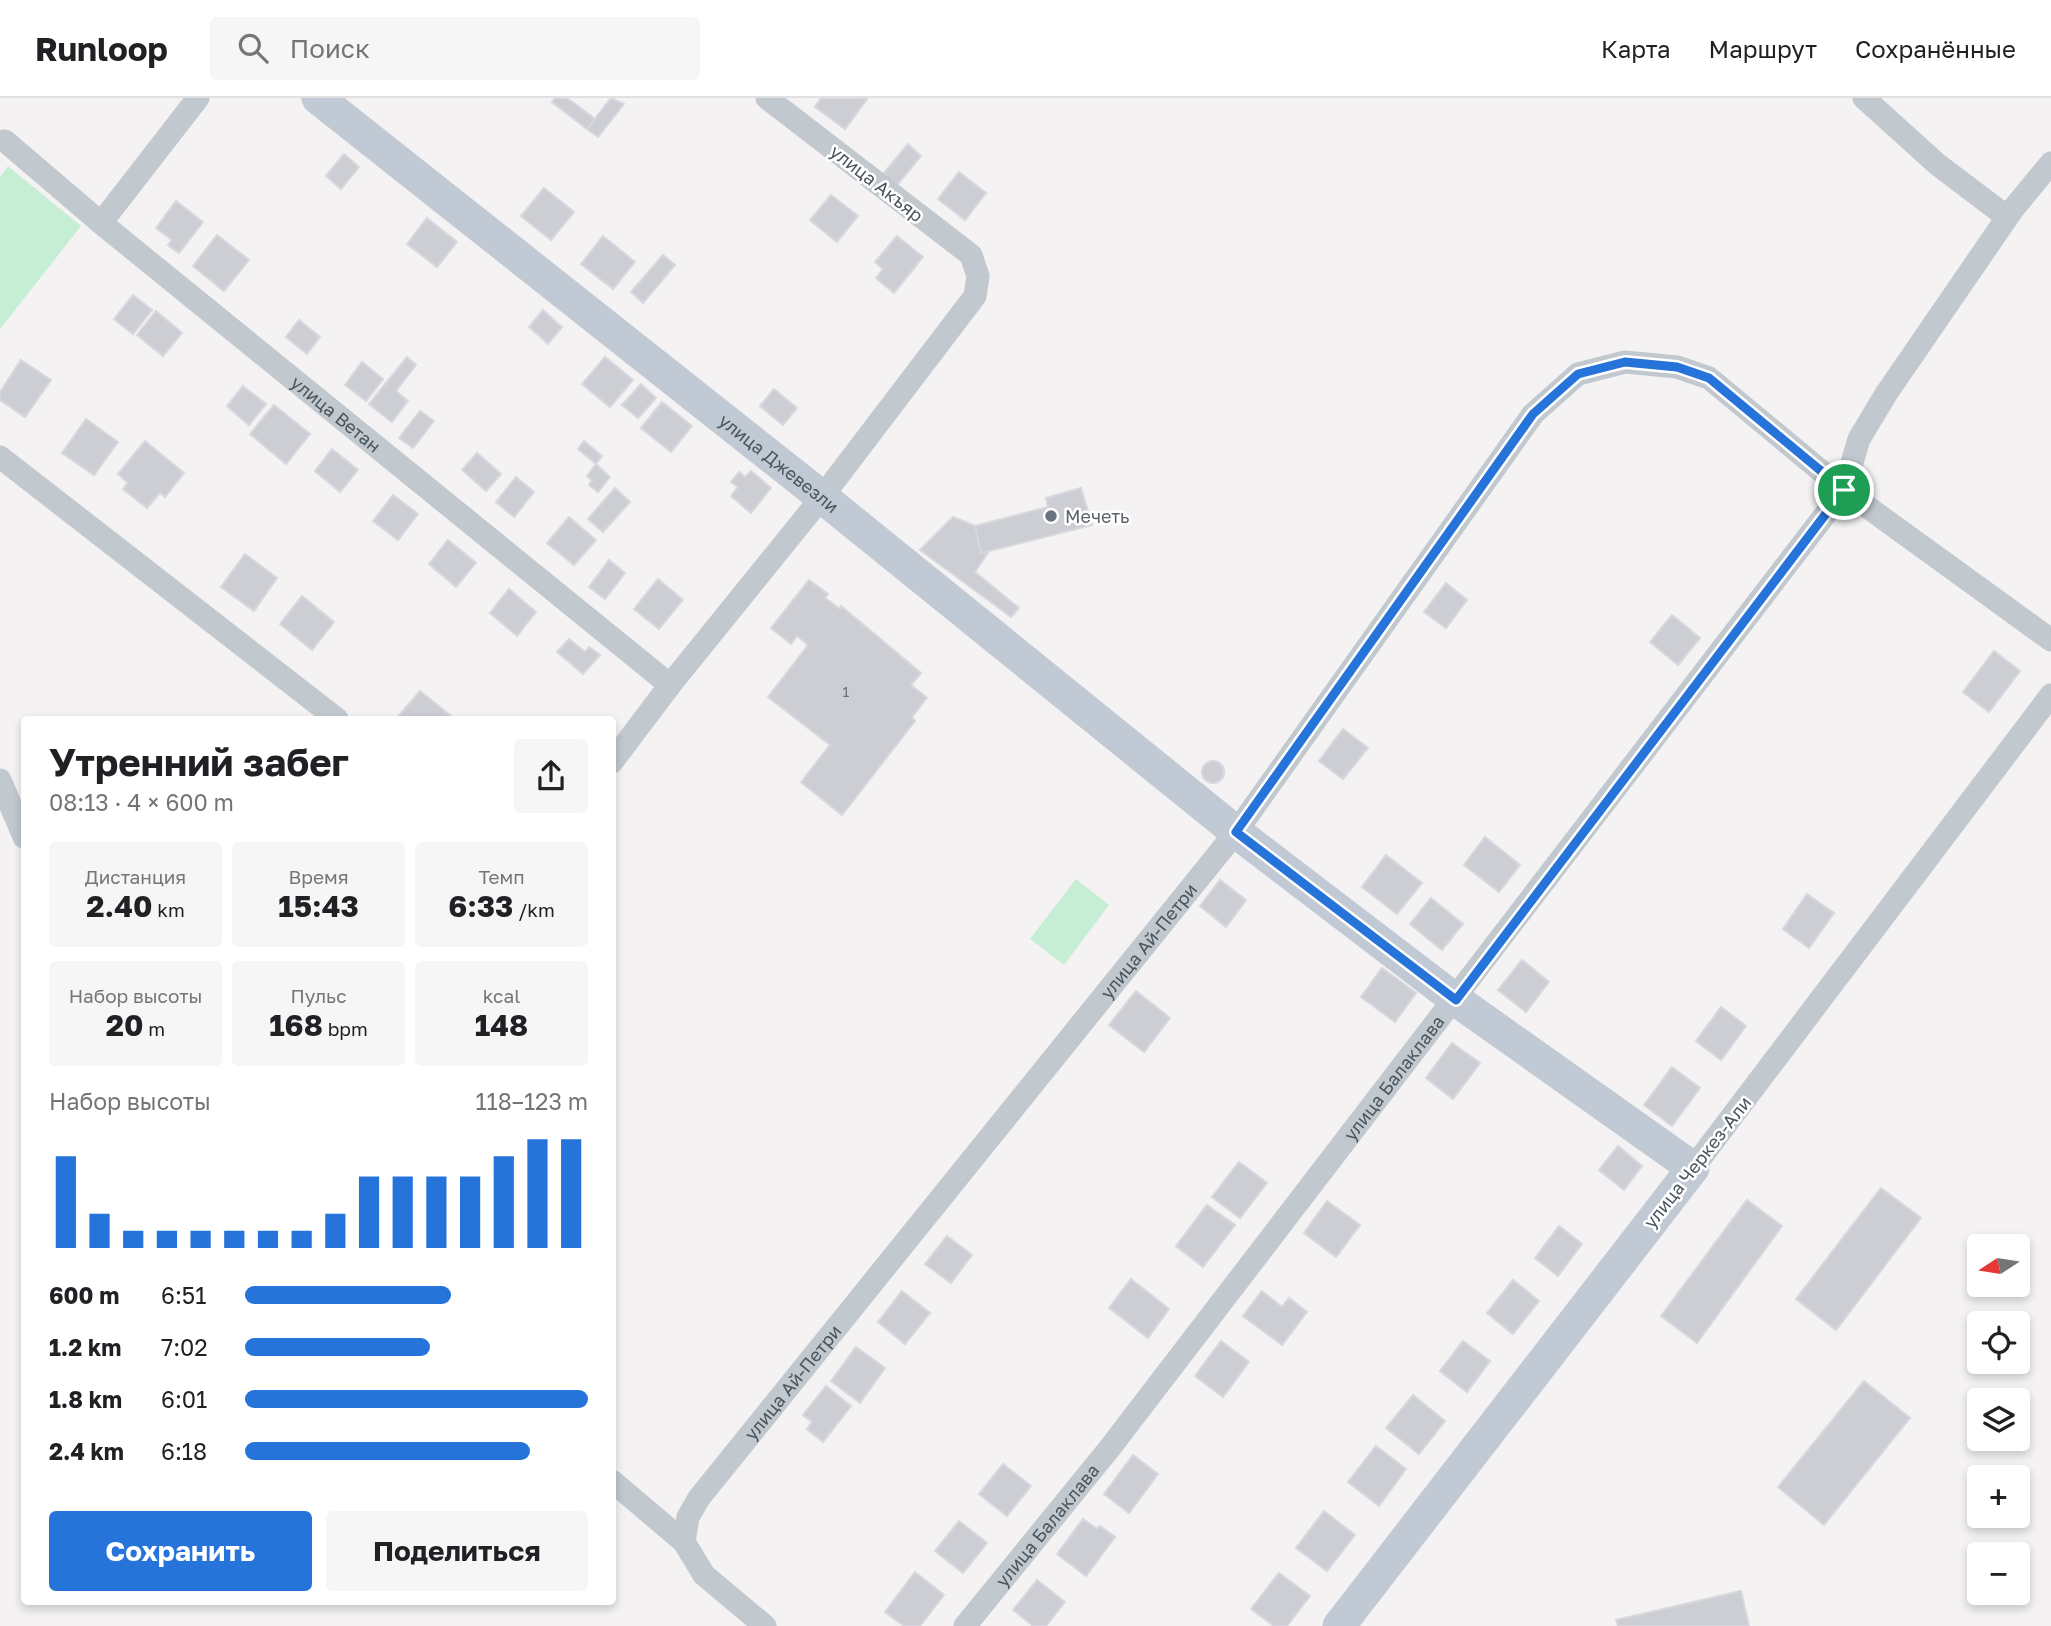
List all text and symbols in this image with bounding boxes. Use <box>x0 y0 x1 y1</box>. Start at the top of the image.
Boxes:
search box <box>210 17 700 80</box>
text: Runloop <box>35 29 168 68</box>
icon: search <box>234 29 272 67</box>
text: Поиск <box>290 33 370 64</box>
text: Карта <box>1601 34 1671 63</box>
text: Маршрут <box>1709 34 1817 63</box>
text: Сохранённые <box>1855 34 2016 63</box>
street label: улица Акъяр <box>826 140 928 226</box>
street label: улица Ветан <box>287 371 385 457</box>
street label: улица Джевезли <box>715 409 843 517</box>
pin <box>1814 460 1874 520</box>
icon: arrive <box>1825 471 1863 509</box>
place label: Мечеть <box>1065 505 1129 527</box>
marker: Мечеть <box>1043 508 1059 524</box>
house number: 1 <box>843 683 850 700</box>
text: Утренний забег <box>49 739 349 784</box>
button: share <box>514 739 588 813</box>
text: 08:13 · 4 × 600 m <box>49 788 234 816</box>
text: Дистанция <box>85 865 186 888</box>
text: Время <box>289 865 348 888</box>
text: Темп <box>478 865 525 888</box>
street label: улица Ай-Петри <box>1095 879 1201 1003</box>
text: 2.40 <box>86 888 152 924</box>
text: 15:43 <box>278 888 359 924</box>
text: 6:33 <box>448 888 513 924</box>
text: km <box>152 898 185 921</box>
text: /km <box>513 898 555 921</box>
text: Набор высоты <box>69 984 202 1007</box>
text: Пульс <box>290 984 347 1007</box>
text: kcal <box>483 984 520 1007</box>
text: 20 <box>106 1007 144 1043</box>
text: 168 <box>269 1007 323 1043</box>
text: 148 <box>475 1007 528 1043</box>
street label: улица Балаклава <box>1339 1011 1449 1145</box>
text: m <box>144 1017 165 1040</box>
text: bpm <box>323 1017 368 1040</box>
text: Набор высоты <box>49 1087 211 1115</box>
text: 118–123 m <box>475 1087 588 1115</box>
street label: улица Черкез-Али <box>1639 1092 1755 1232</box>
north arrow <box>1967 1234 2030 1297</box>
map controls <box>1967 1234 2030 1605</box>
text: 600 m <box>49 1281 119 1309</box>
text: 6:51 <box>161 1281 206 1309</box>
button: locate <box>1967 1311 2030 1374</box>
street label: улица Ай-Петри <box>739 1320 845 1444</box>
text: 1.2 km <box>49 1333 121 1361</box>
text: 7:02 <box>161 1333 208 1361</box>
text: 1.8 km <box>49 1385 122 1413</box>
text: 6:01 <box>161 1385 207 1413</box>
button: layers <box>1967 1388 2030 1451</box>
text: 2.4 km <box>49 1437 124 1465</box>
text: 6:18 <box>161 1437 207 1465</box>
street label: улица Балаклава <box>991 1459 1104 1591</box>
button: + <box>1967 1465 2030 1528</box>
button: Сохранить <box>49 1511 312 1591</box>
button: Поделиться <box>326 1511 588 1591</box>
button: − <box>1967 1542 2030 1605</box>

